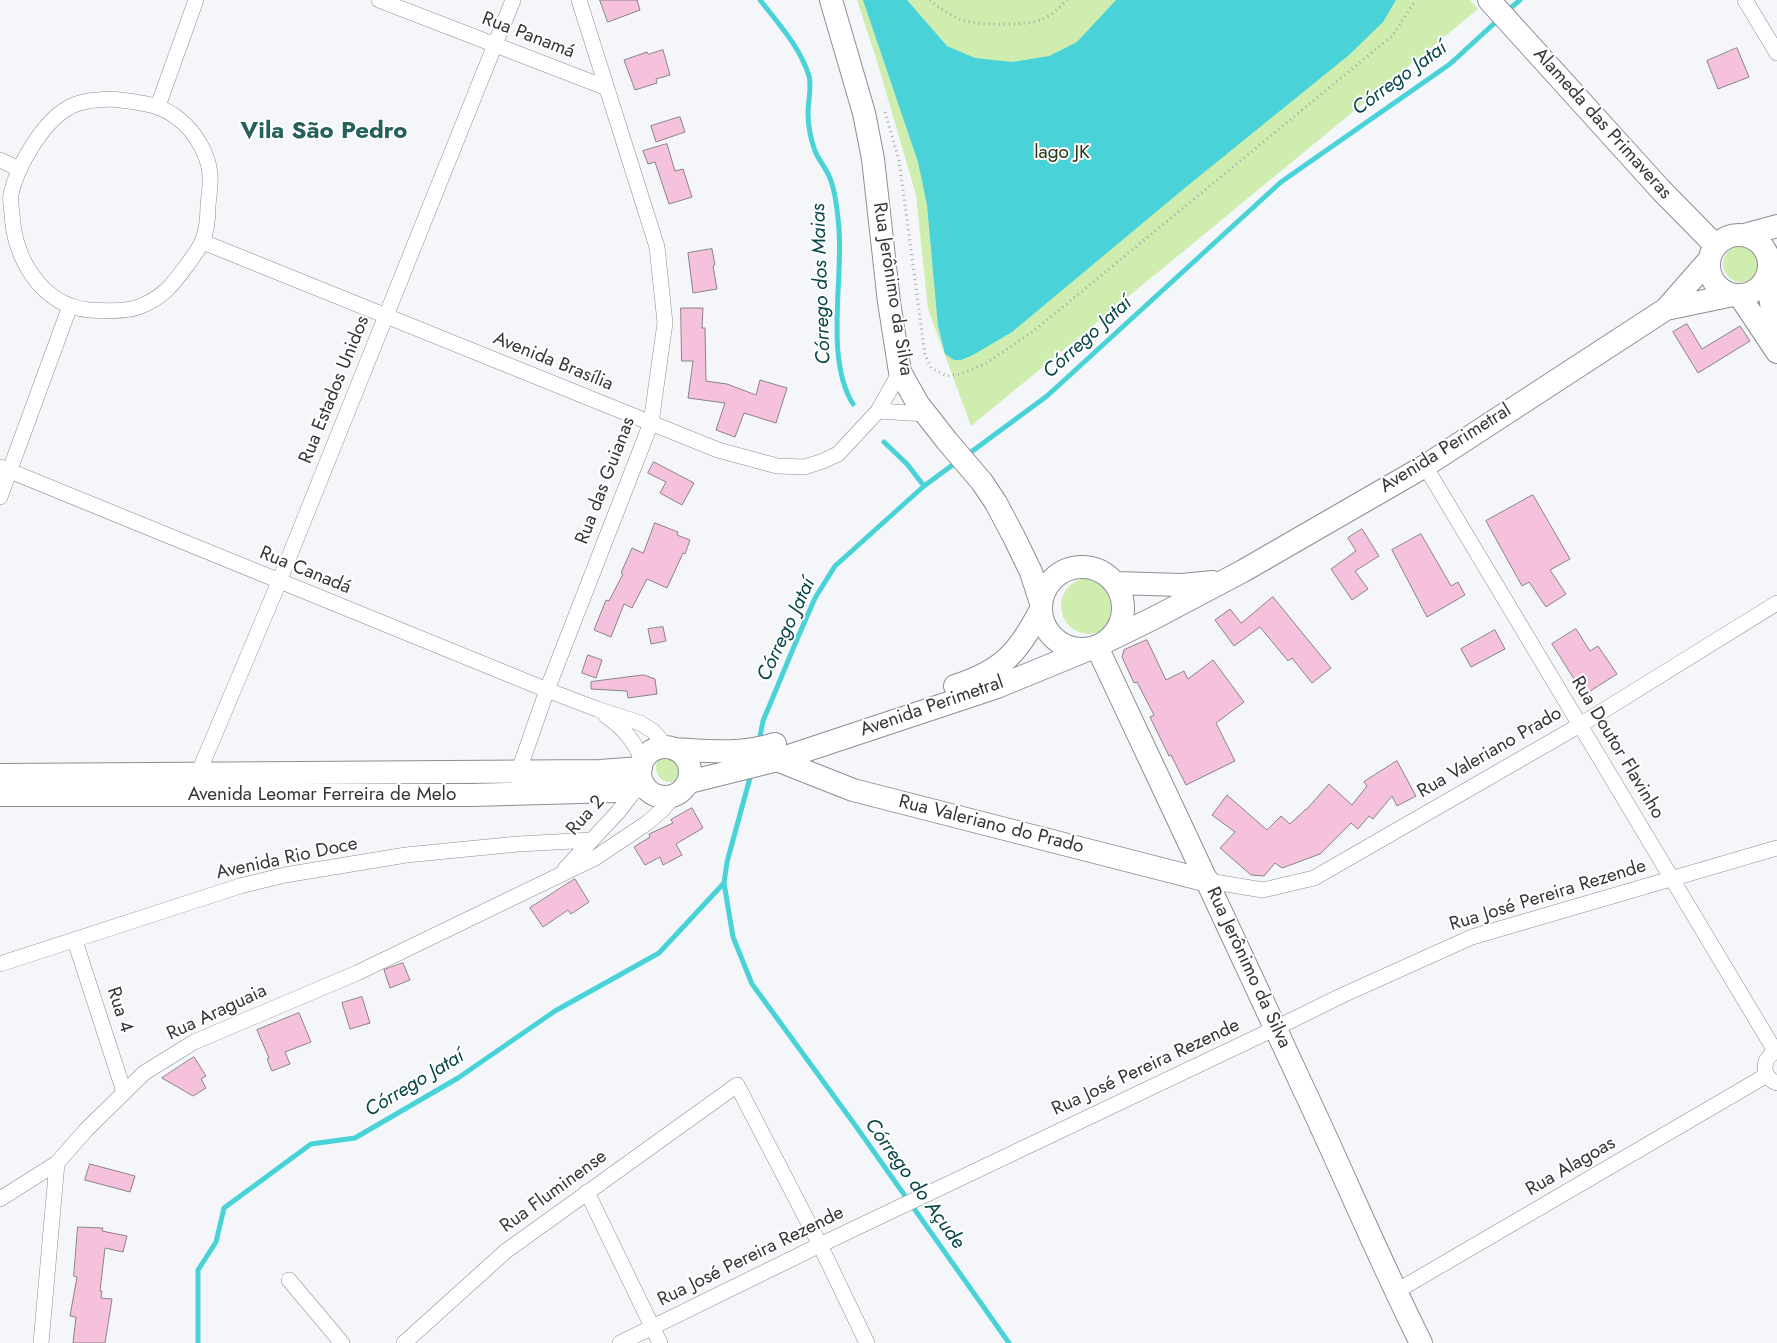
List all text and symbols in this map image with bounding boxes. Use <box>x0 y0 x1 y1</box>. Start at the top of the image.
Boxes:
street label: Rua Panamá <box>478 8 578 64</box>
water label: Córrego Jataí <box>1348 37 1452 121</box>
street label: Alameda das Primaveras <box>1528 43 1676 205</box>
district label: Vila São Pedro <box>241 118 407 146</box>
park label: lago JK <box>1034 142 1090 164</box>
street label: Rua Jerônimo da Silva <box>867 201 917 377</box>
water label: Córrego dos Maias <box>807 203 837 365</box>
water label: Córrego Jataí <box>1039 292 1137 384</box>
street label: Rua Estados Unidos <box>295 313 375 467</box>
street label: Avenida Brasília <box>490 328 616 396</box>
street label: Avenida Perimetral <box>1376 400 1516 498</box>
street label: Rua das Guianas <box>571 414 641 548</box>
street label: Rua Canadá <box>256 542 354 600</box>
water label: Córrego Jataí <box>753 575 821 685</box>
street label: Avenida Perimetral <box>857 672 1007 742</box>
street label: Rua Doutor Flavinho <box>1565 673 1669 823</box>
street label: Rua Valeriano Prado <box>1414 702 1566 804</box>
street label: Avenida Leomar Ferreira de Melo <box>188 784 456 806</box>
street label: Rua 2 <box>562 791 610 841</box>
street label: Rua Valeriano do Prado <box>896 791 1086 859</box>
street label: Avenida Rio Doce <box>214 833 360 885</box>
street label: Rua José Pereira Rezende <box>1447 855 1649 937</box>
street label: Rua Jerônimo da Silva <box>1201 884 1295 1052</box>
street label: Rua Araguaia <box>163 980 271 1046</box>
street label: Rua 4 <box>101 984 137 1036</box>
street label: Rua José Pereira Rezende <box>1049 1014 1243 1122</box>
water label: Córrego Jataí <box>361 1045 469 1123</box>
water label: Córrego do Açude <box>859 1114 969 1254</box>
street label: Rua Alagoas <box>1522 1132 1620 1202</box>
street label: Rua Fluminense <box>496 1146 612 1238</box>
street label: Rua José Pereira Rezende <box>654 1202 848 1312</box>

